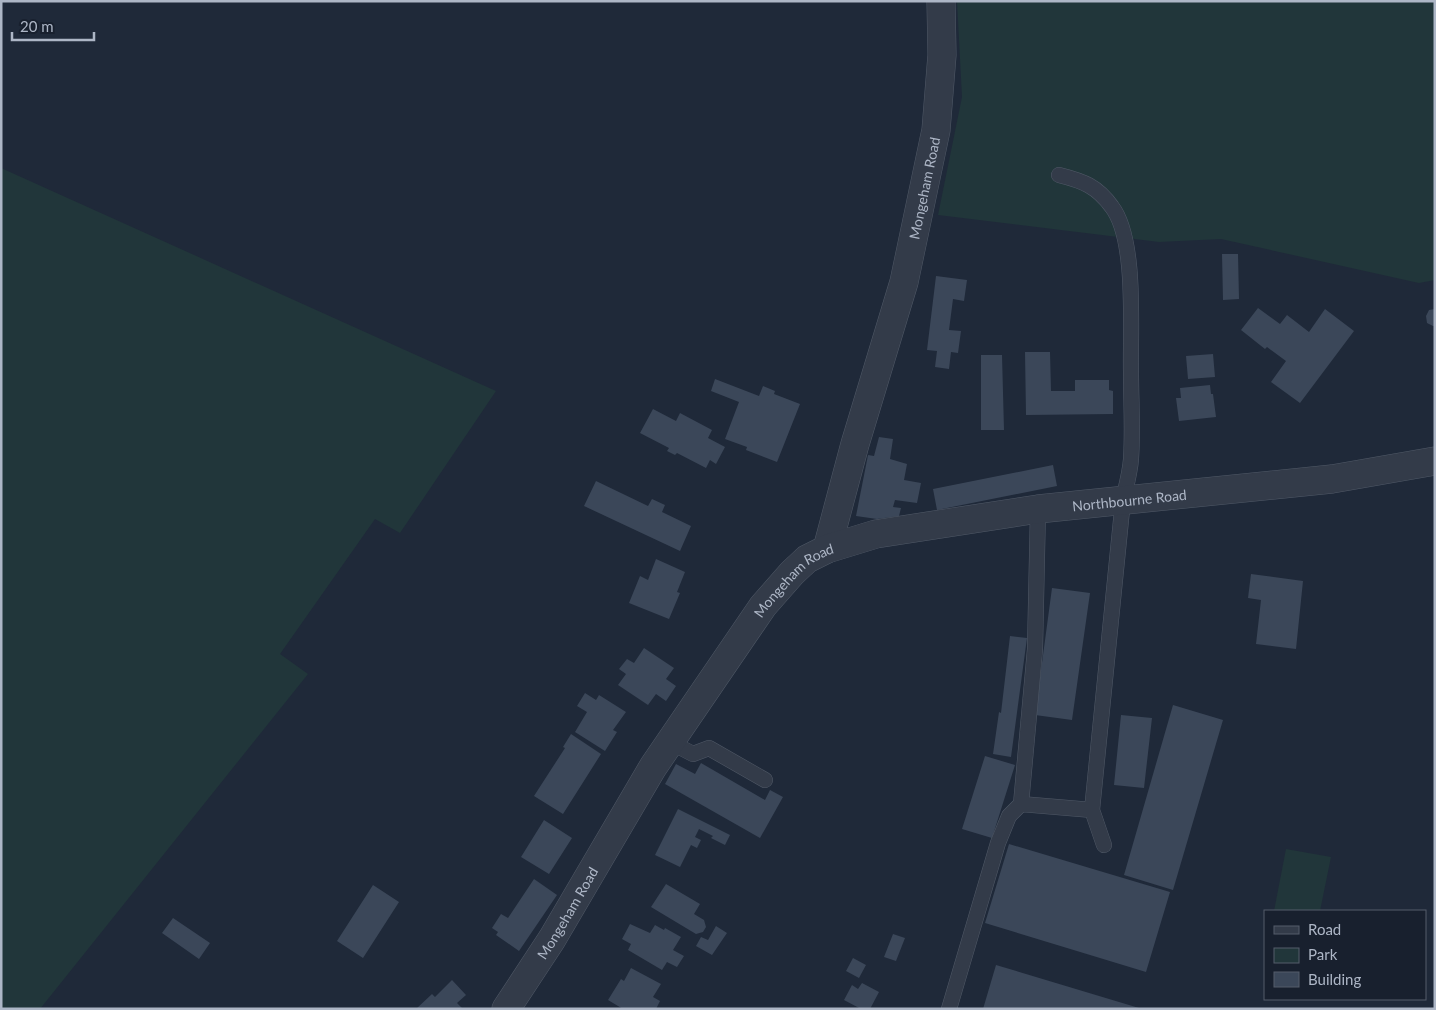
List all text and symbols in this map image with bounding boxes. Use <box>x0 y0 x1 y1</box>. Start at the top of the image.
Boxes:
scale bar <box>12 10 95 42</box>
text: 20 m <box>20 17 54 35</box>
street label: Mongeham Road <box>905 135 943 241</box>
street label: Northbourne Road <box>1071 485 1187 514</box>
street label: Mongeham Road <box>750 539 835 620</box>
street label: Mongeham Road <box>533 864 601 962</box>
legend <box>1264 910 1426 1000</box>
text: Road <box>1308 920 1341 938</box>
text: Park <box>1308 945 1338 963</box>
text: Building <box>1308 970 1361 988</box>

